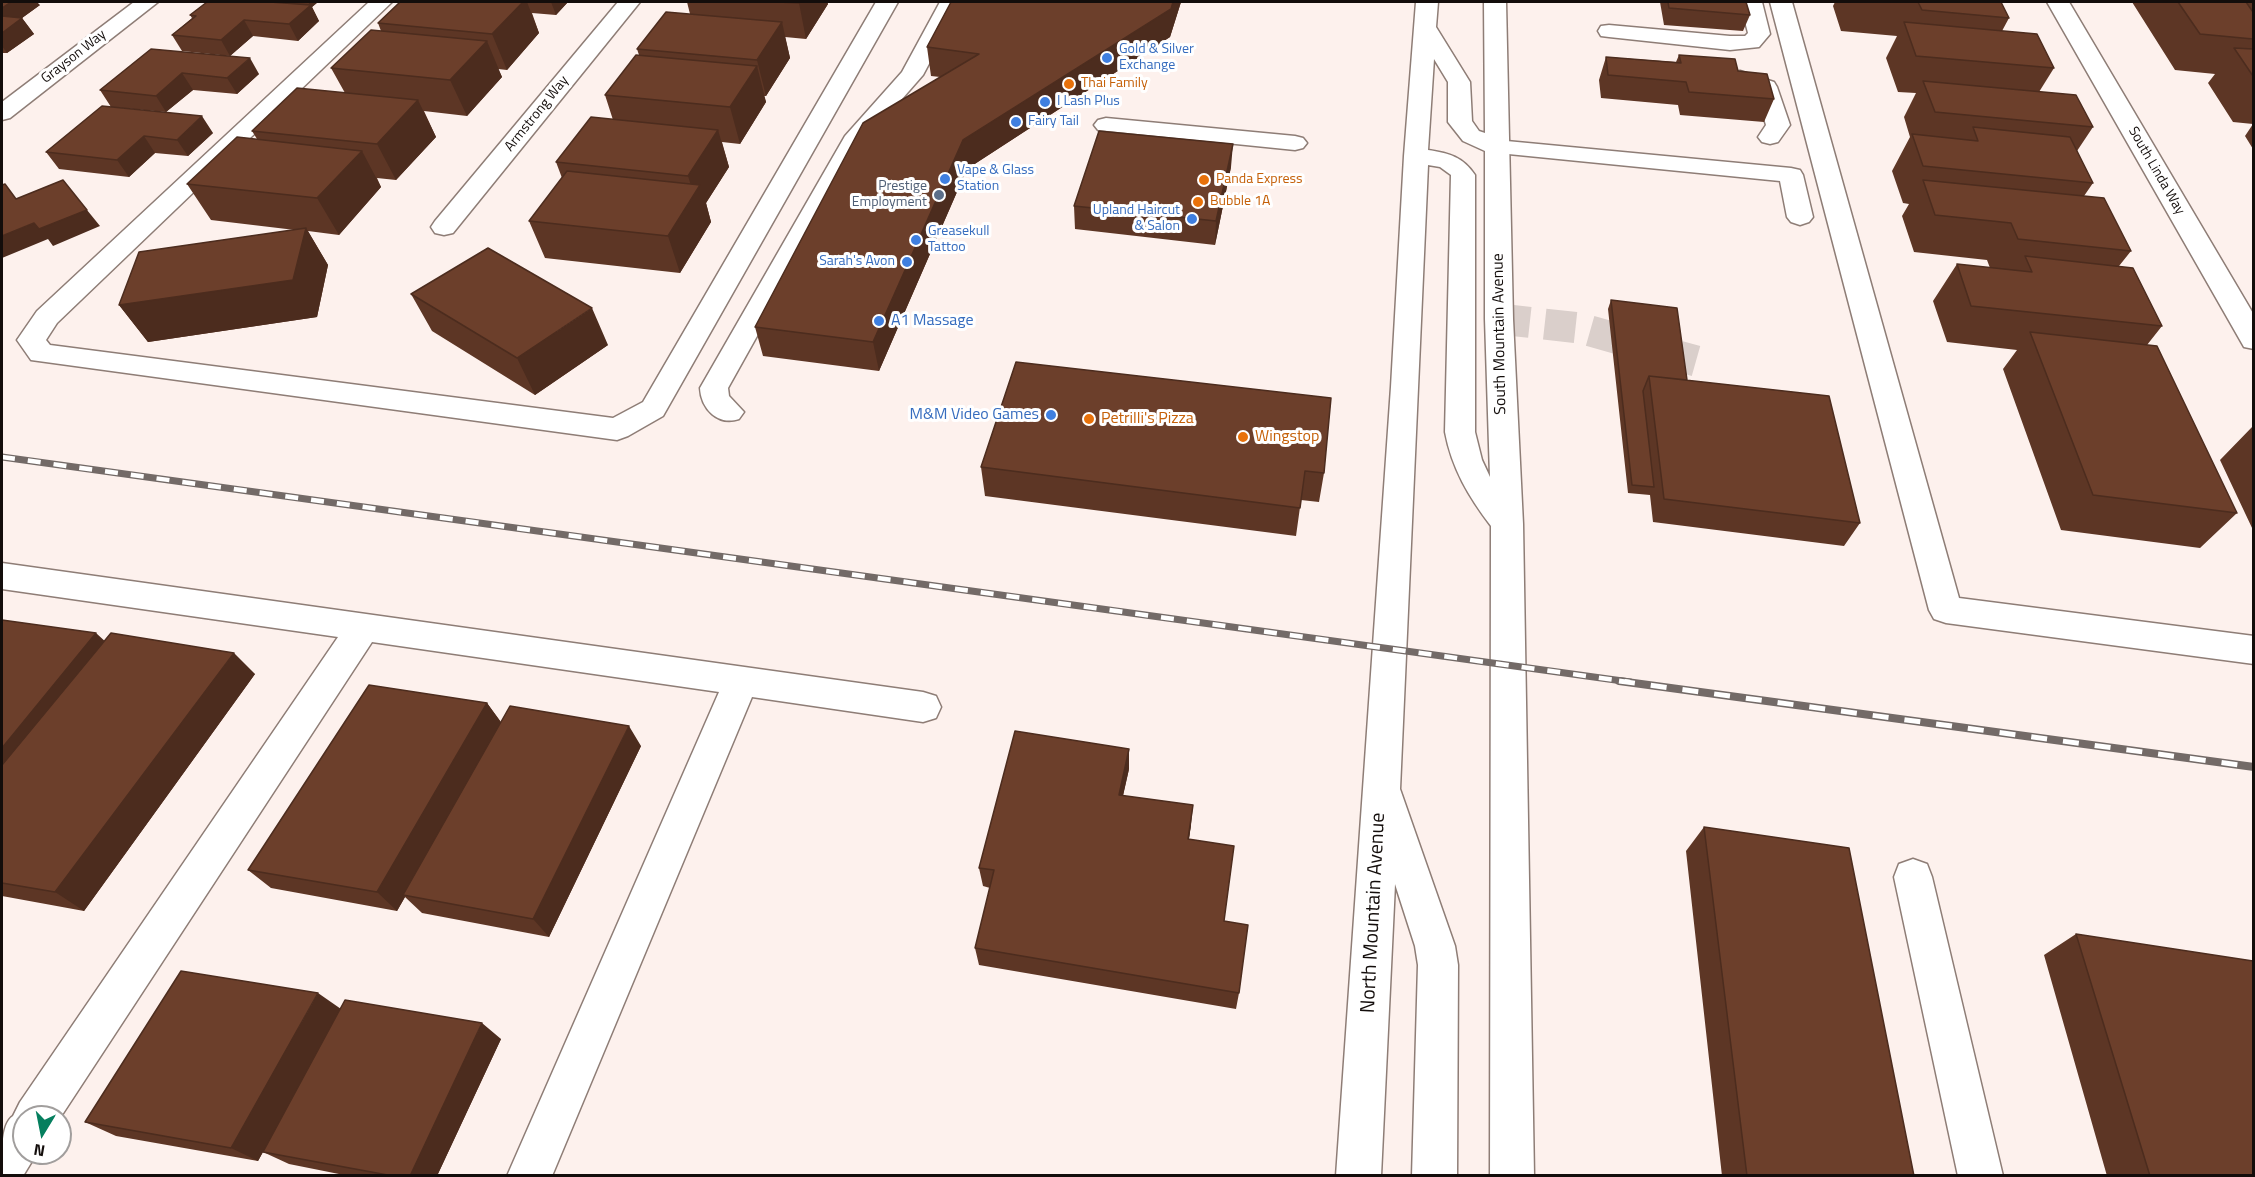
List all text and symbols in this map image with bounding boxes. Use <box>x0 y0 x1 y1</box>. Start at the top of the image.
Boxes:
street label: Grayson Way <box>38 27 110 87</box>
place label: Gold & Silver Exchange <box>1119 42 1194 74</box>
marker: Gold & Silver Exchange <box>1100 51 1114 65</box>
street label: Armstrong Way <box>501 73 573 155</box>
place label: Thai Family <box>1081 76 1148 92</box>
marker: Thai Family <box>1062 77 1076 91</box>
place label: I Lash Plus <box>1057 94 1120 110</box>
marker: I Lash Plus <box>1038 95 1052 109</box>
place label: Fairy Tail <box>1028 114 1079 130</box>
marker: Fairy Tail <box>1009 115 1023 129</box>
street label: South Linda Way <box>2124 124 2188 218</box>
place label: Vape & Glass Station <box>957 163 1034 196</box>
marker: Vape & Glass Station <box>938 172 952 186</box>
place label: Panda Express <box>1216 172 1303 188</box>
marker: Panda Express <box>1197 173 1211 187</box>
place label: Prestige Employment <box>852 179 927 212</box>
marker: Prestige Employment <box>932 188 946 202</box>
place label: Bubble 1A <box>1210 194 1270 210</box>
marker: Bubble 1A <box>1191 195 1205 209</box>
place label: Upland Haircut & Salon <box>1093 203 1180 236</box>
marker: Upland Haircut & Salon <box>1185 212 1199 226</box>
place label: Greasekull Tattoo <box>928 224 990 256</box>
marker: Greasekull Tattoo <box>909 233 923 247</box>
street label: South Mountain Avenue <box>1489 253 1511 415</box>
place label: Sarah's Avon <box>819 254 895 270</box>
marker: Sarah's Avon <box>900 255 914 269</box>
place label: A1 Massage <box>891 311 974 331</box>
marker: A1 Massage <box>872 314 886 328</box>
place label: M&M Video Games <box>909 405 1039 425</box>
marker: M&M Video Games <box>1044 408 1058 422</box>
place label: Petrilli's Pizza <box>1101 409 1194 429</box>
marker: Petrilli's Pizza <box>1082 412 1096 426</box>
place label: Wingstop <box>1255 427 1319 447</box>
marker: Wingstop <box>1236 430 1250 444</box>
street label: North Mountain Avenue <box>1357 812 1391 1014</box>
north arrow <box>12 1105 72 1165</box>
text: N <box>32 1138 47 1164</box>

